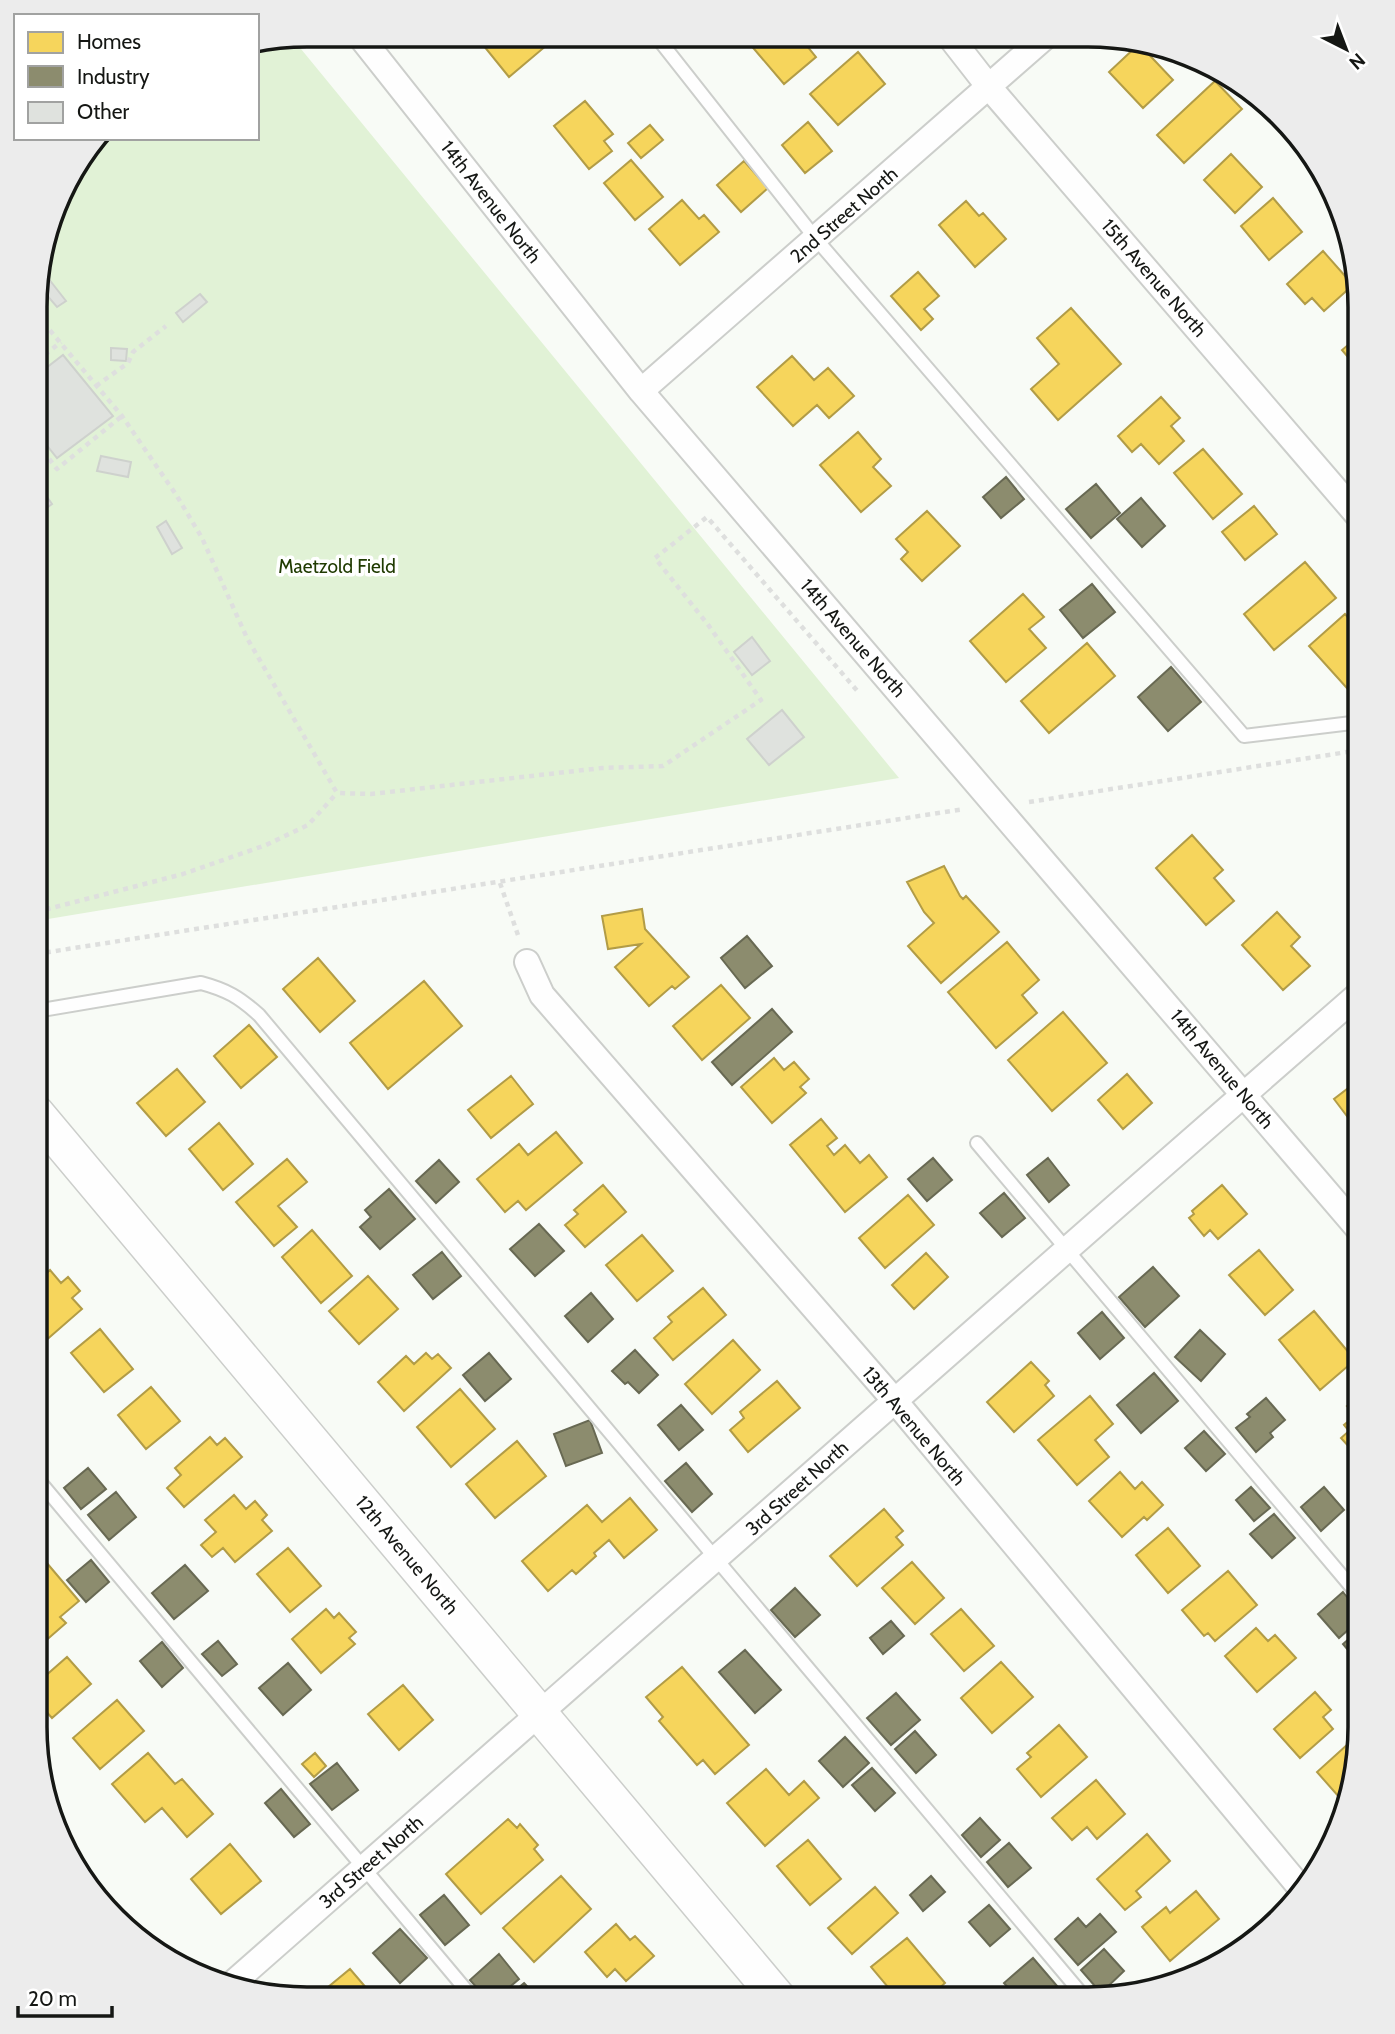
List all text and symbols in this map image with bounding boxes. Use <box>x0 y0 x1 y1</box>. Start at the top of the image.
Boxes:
legend <box>14 14 259 140</box>
north arrow <box>1311 14 1381 84</box>
text: Homes <box>77 29 141 54</box>
text: N <box>1344 48 1370 74</box>
text: Industry <box>77 64 150 89</box>
text: Other <box>77 99 129 124</box>
street label: 14th Avenue North <box>436 136 546 268</box>
street label: 2nd Street North <box>786 162 902 268</box>
street label: 15th Avenue North <box>1097 215 1211 341</box>
park label: Maetzold Field <box>278 555 396 578</box>
street label: 14th Avenue North <box>795 574 911 702</box>
street label: 14th Avenue North <box>1165 1005 1279 1133</box>
street label: 13th Avenue North <box>858 1362 970 1490</box>
street label: 3rd Street North <box>741 1436 853 1540</box>
street label: 12th Avenue North <box>351 1491 463 1619</box>
street label: 3rd Street North <box>314 1811 428 1913</box>
scale bar <box>18 1974 112 2018</box>
text: 20 m <box>28 1986 77 2011</box>

